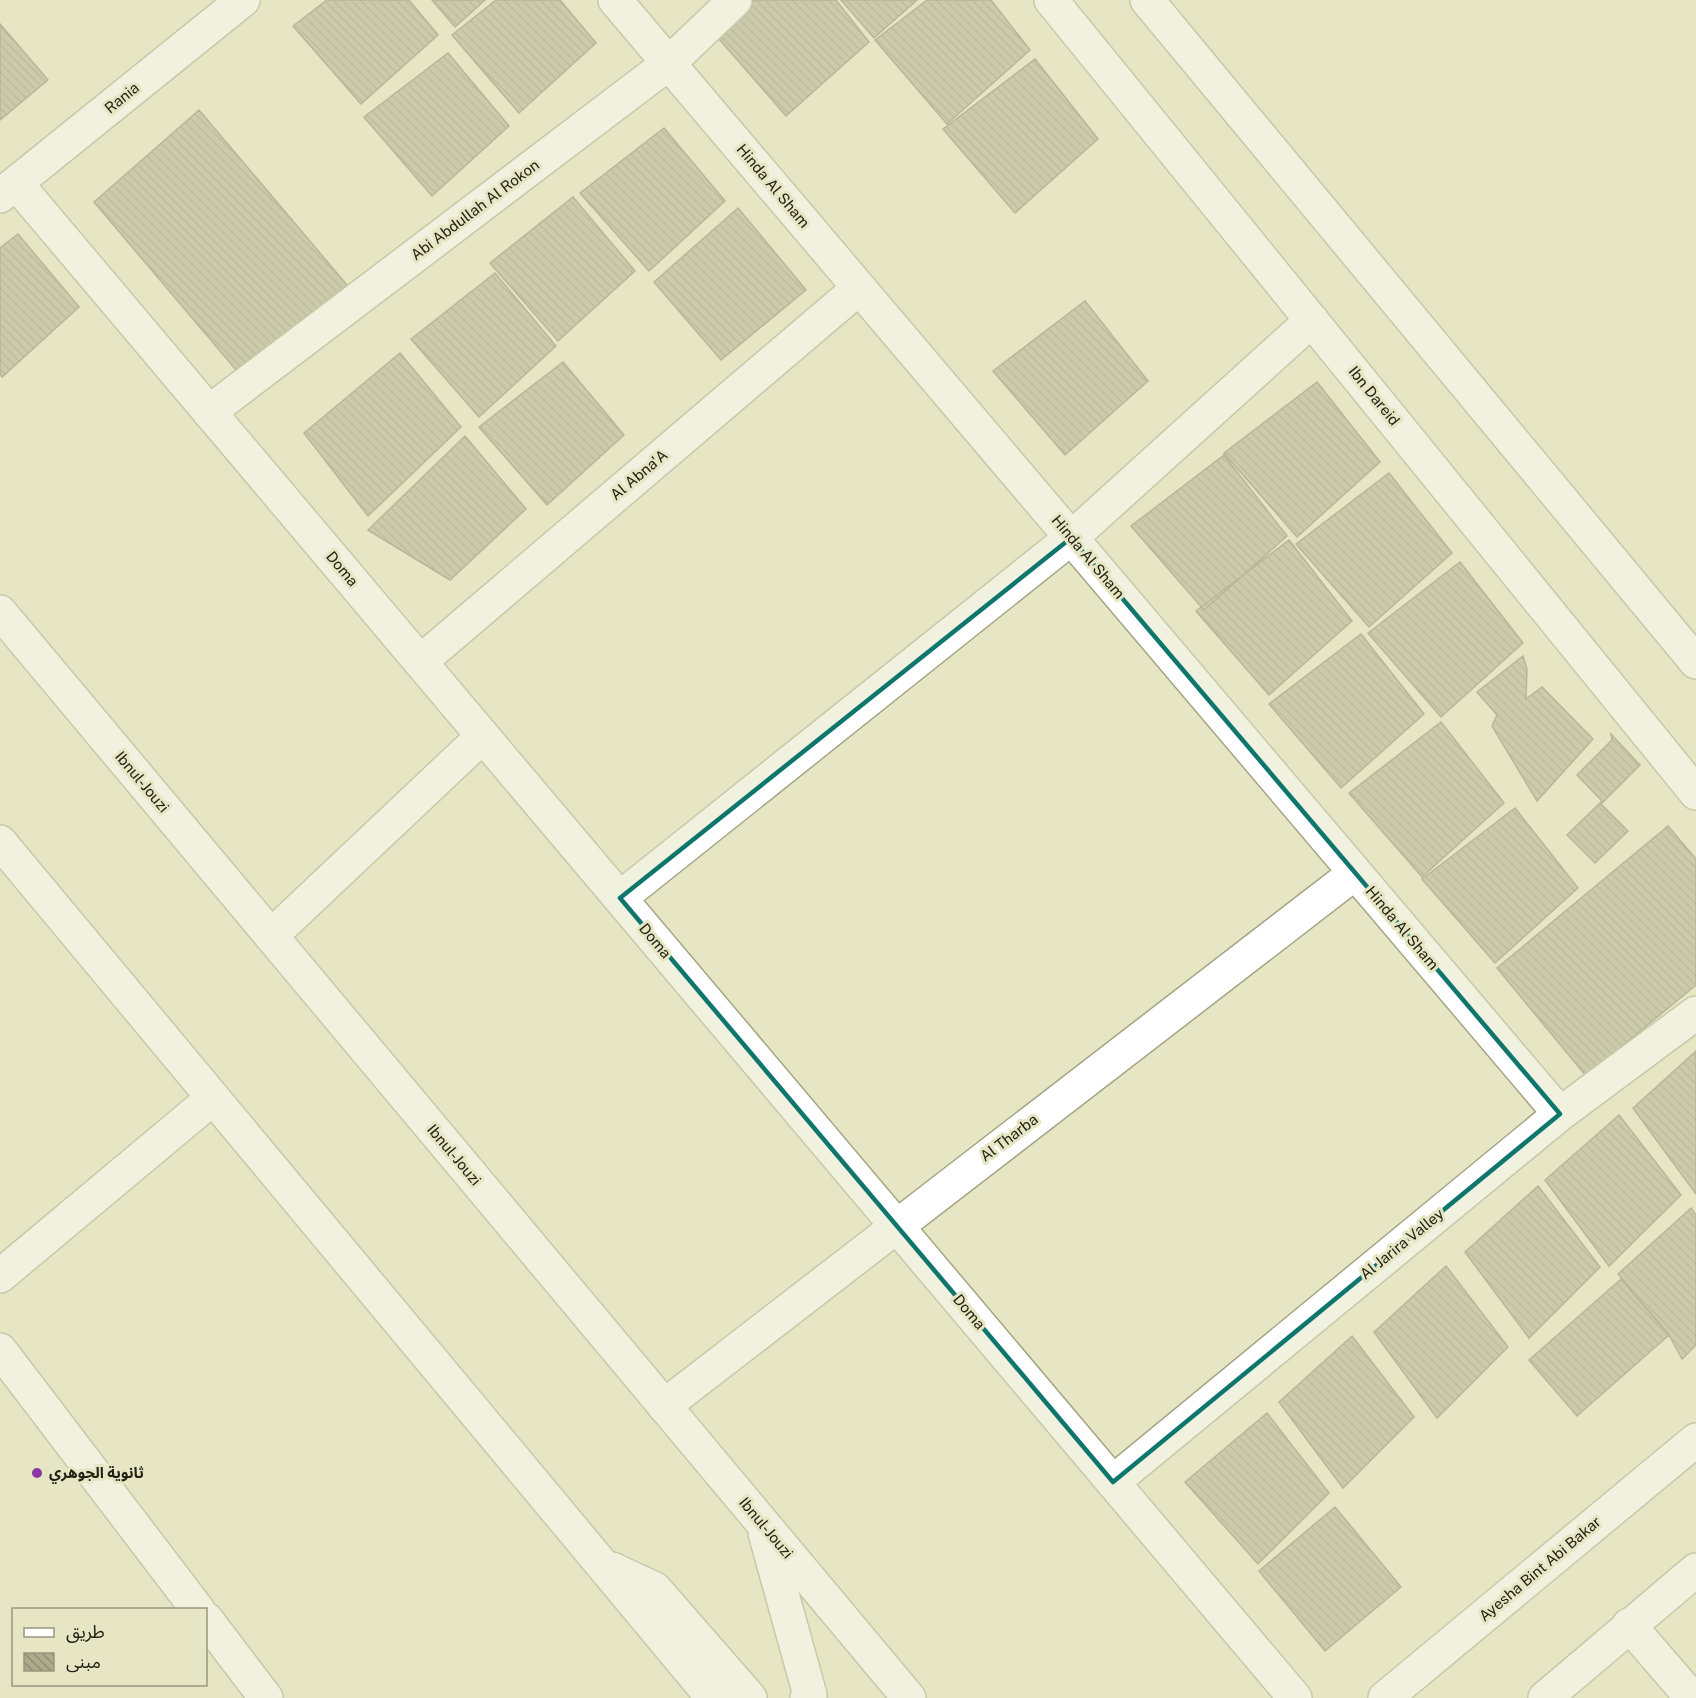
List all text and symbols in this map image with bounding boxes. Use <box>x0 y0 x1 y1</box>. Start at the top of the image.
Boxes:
street label: Rania <box>101 79 142 116</box>
street label: Hinda Al Sham <box>734 141 813 231</box>
street label: Abi Abdullah Al Rokon <box>407 156 542 263</box>
street label: Ibn Dareid <box>1345 363 1403 429</box>
street label: Al Abna'A <box>607 446 671 503</box>
street label: Hinda Al Sham <box>1049 512 1128 602</box>
street label: Doma <box>323 548 362 590</box>
street label: Ibnul-Jouzi <box>112 748 173 816</box>
street label: Hinda Al Sham <box>1363 883 1442 973</box>
street label: Doma <box>636 920 675 962</box>
street label: Al Tharba <box>977 1110 1041 1165</box>
street label: Ibnul-Jouzi <box>424 1121 485 1189</box>
street label: Al Jarira Valley <box>1357 1205 1447 1282</box>
street label: Doma <box>950 1291 989 1333</box>
place label: ثانوية الجوهري <box>49 1464 144 1484</box>
marker: ثانوية الجوهري <box>30 1466 44 1480</box>
street label: Ibnul-Jouzi <box>736 1494 797 1562</box>
street label: Ayesha Bint Abi Bakar <box>1475 1513 1604 1624</box>
legend <box>12 1608 207 1686</box>
text: طريق <box>66 1621 105 1643</box>
text: مبنى <box>66 1651 101 1673</box>

